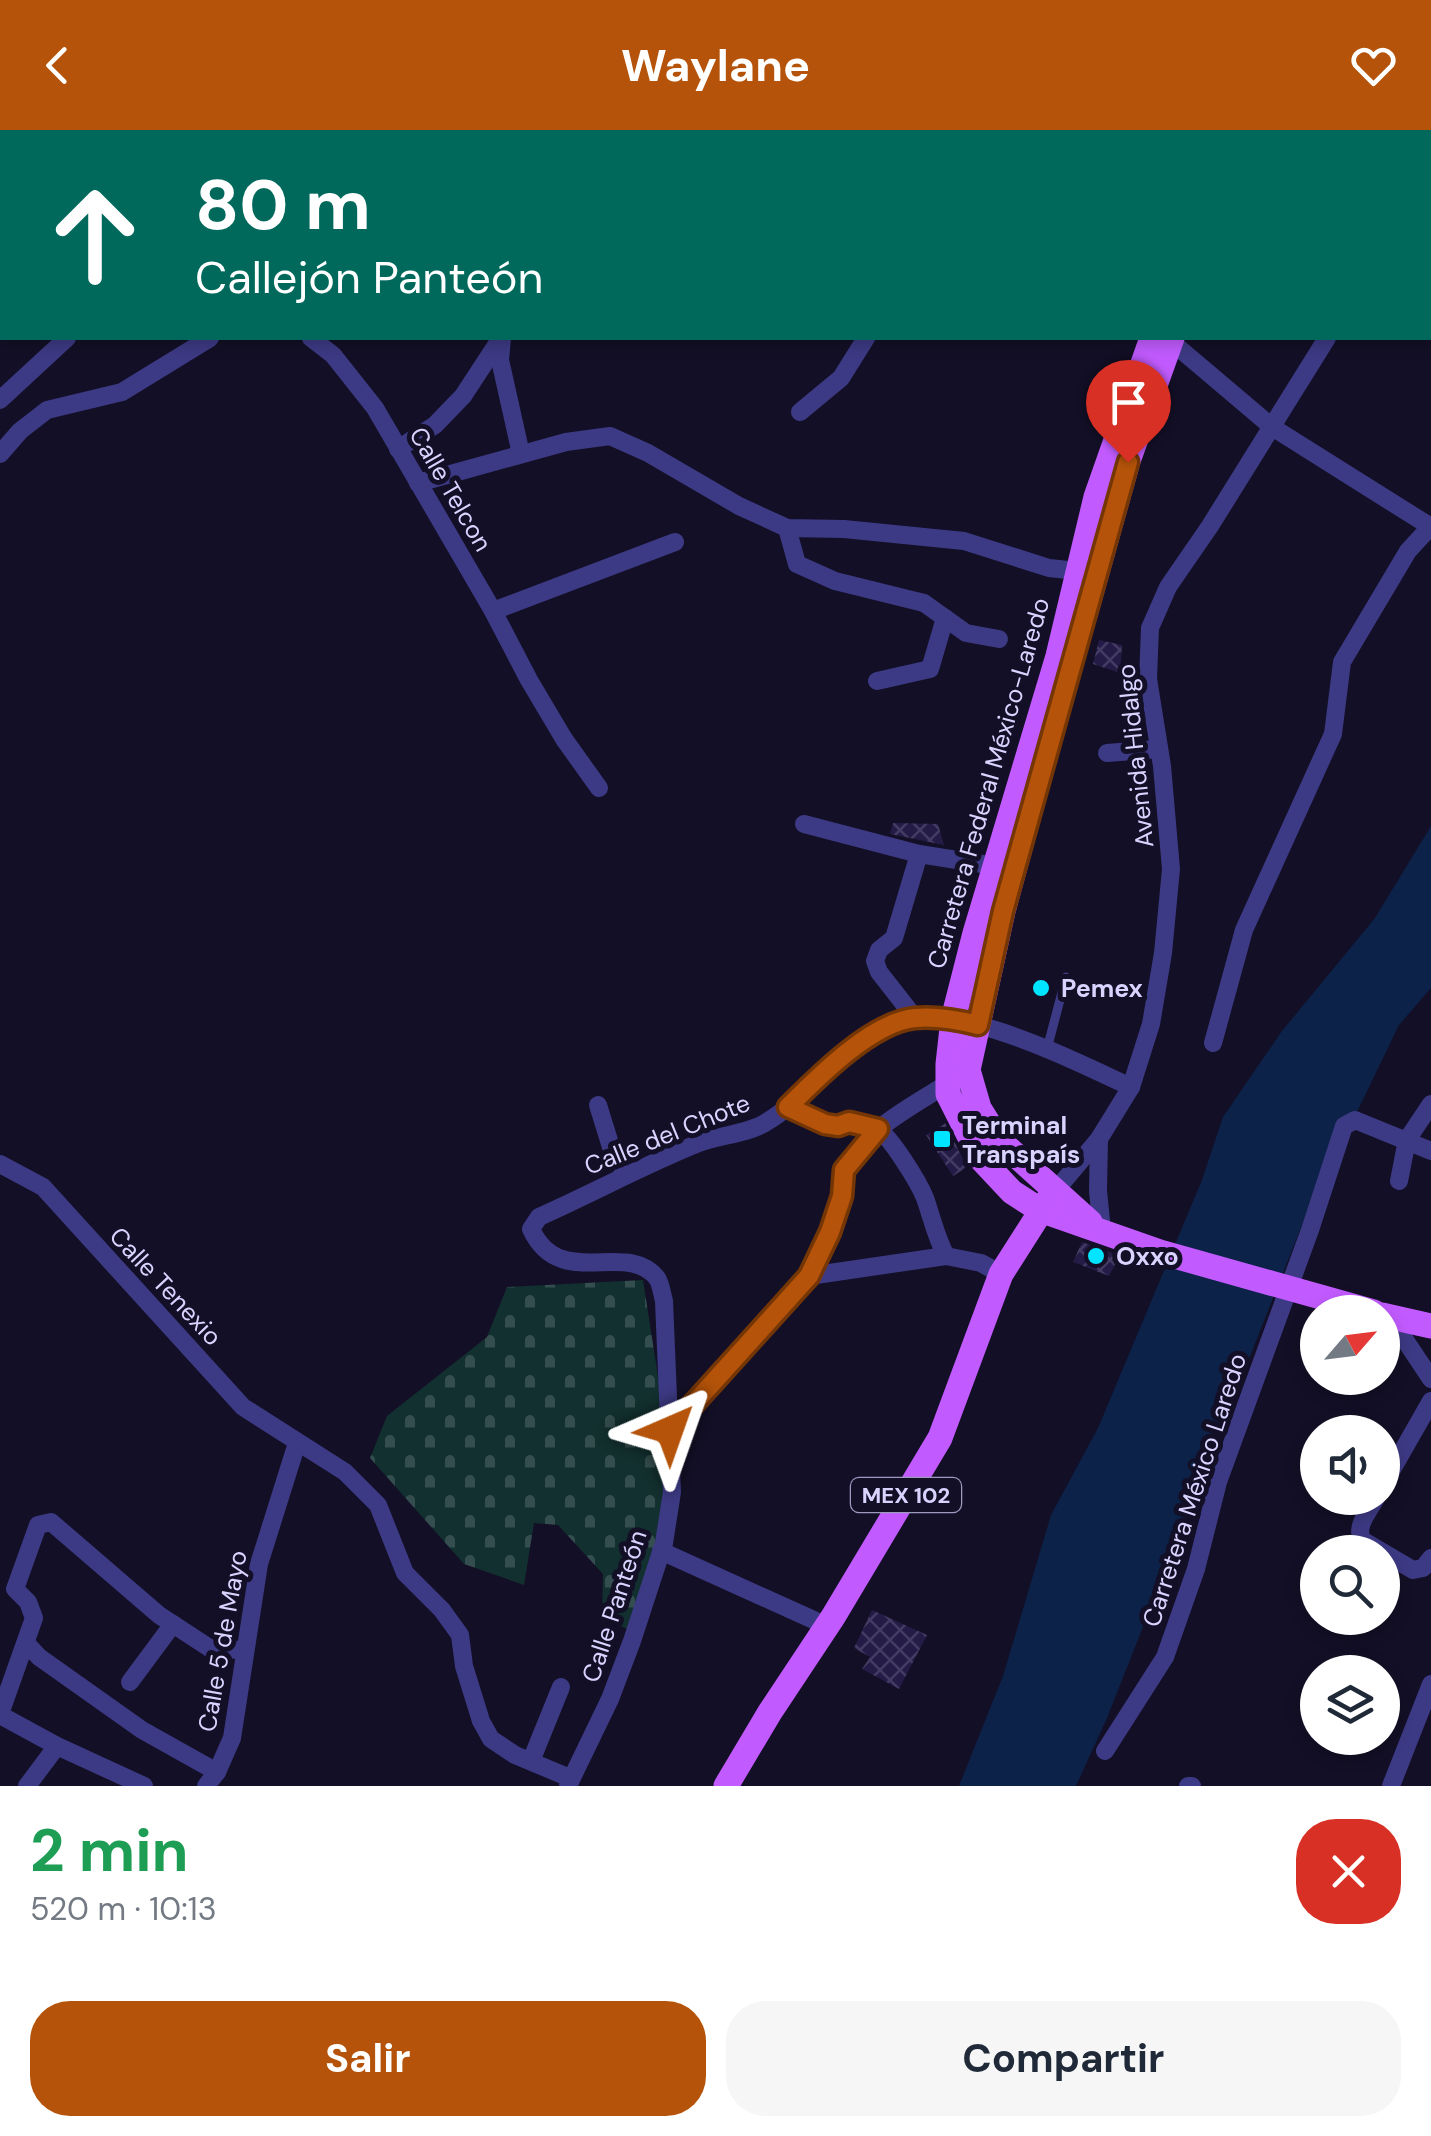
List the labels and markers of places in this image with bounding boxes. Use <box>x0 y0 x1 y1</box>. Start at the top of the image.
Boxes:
pin <box>1086 360 1171 463</box>
place label: Pemex <box>1061 972 1143 1005</box>
marker: Pemex <box>1030 977 1052 999</box>
place label: Terminal Transpaís <box>962 1109 1080 1171</box>
marker: Terminal Transpaís <box>931 1128 953 1150</box>
place label: Oxxo <box>1116 1240 1179 1273</box>
marker: Oxxo <box>1085 1245 1107 1267</box>

